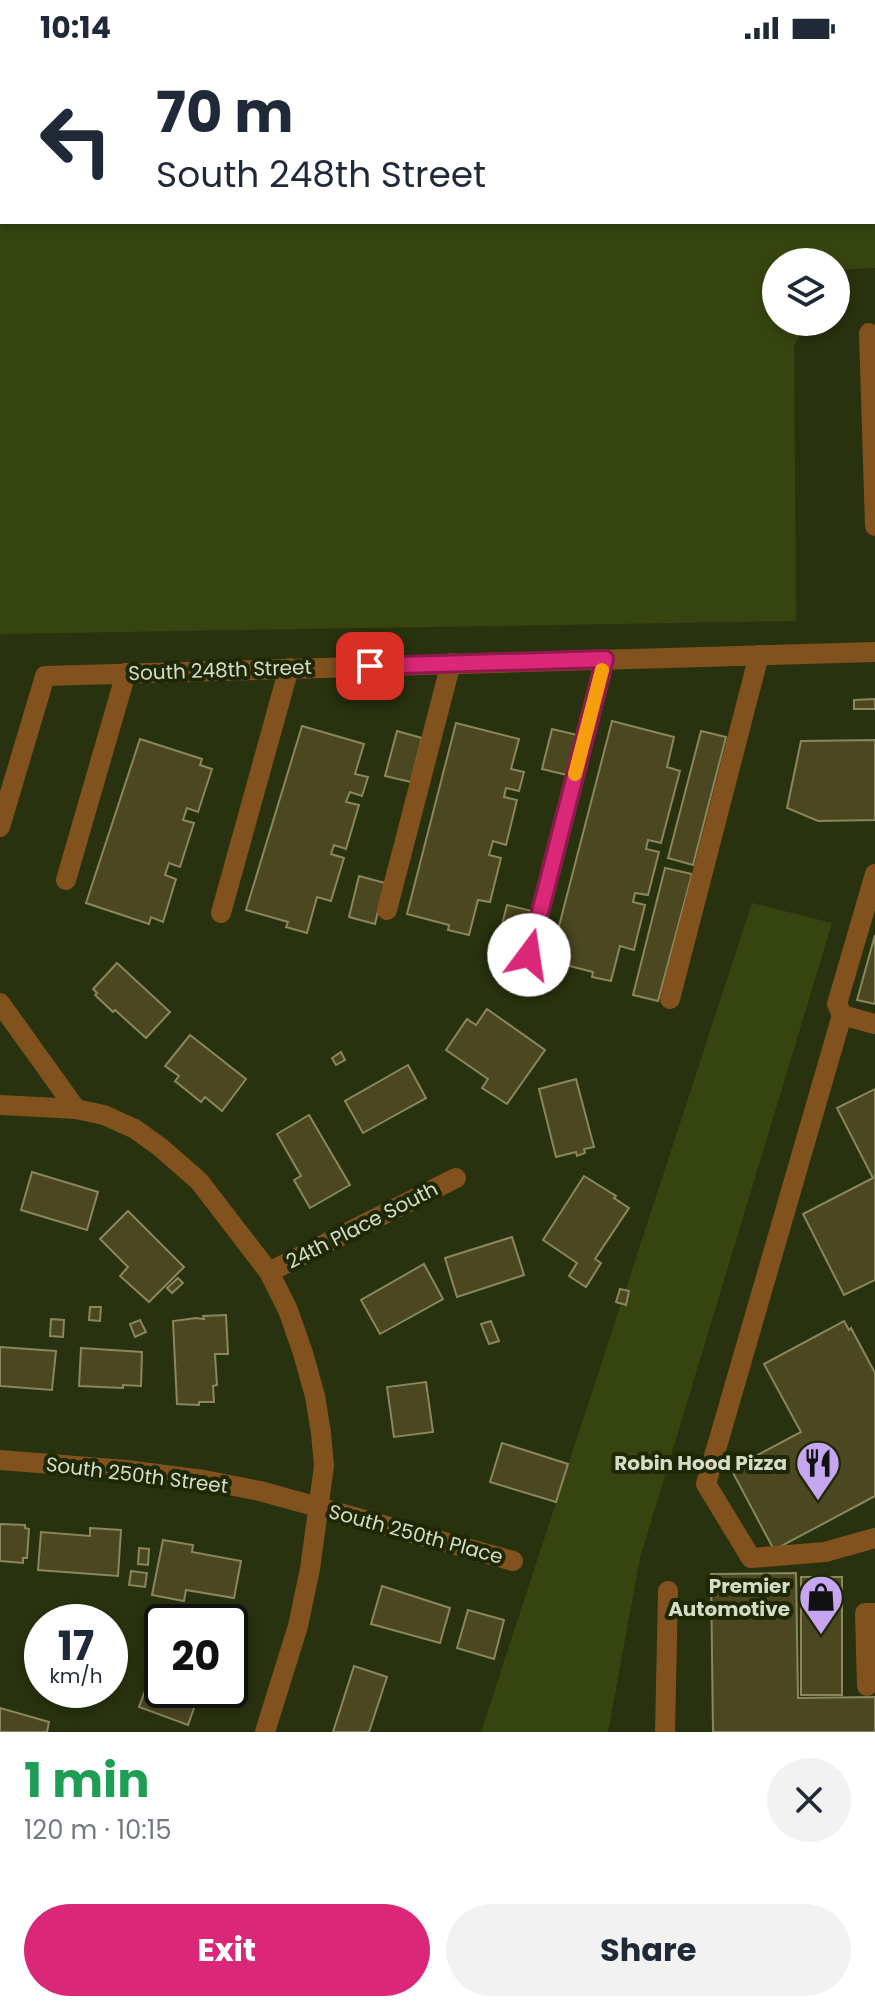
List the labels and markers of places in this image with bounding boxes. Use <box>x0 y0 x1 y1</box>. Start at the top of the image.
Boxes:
pin <box>336 632 404 700</box>
restaurant icon: Robin Hood Pizza <box>794 1439 842 1502</box>
place label: Robin Hood Pizza <box>614 1449 787 1477</box>
place label: Premier Automotive <box>668 1572 790 1623</box>
shop icon: Premier Automotive <box>797 1573 845 1636</box>

